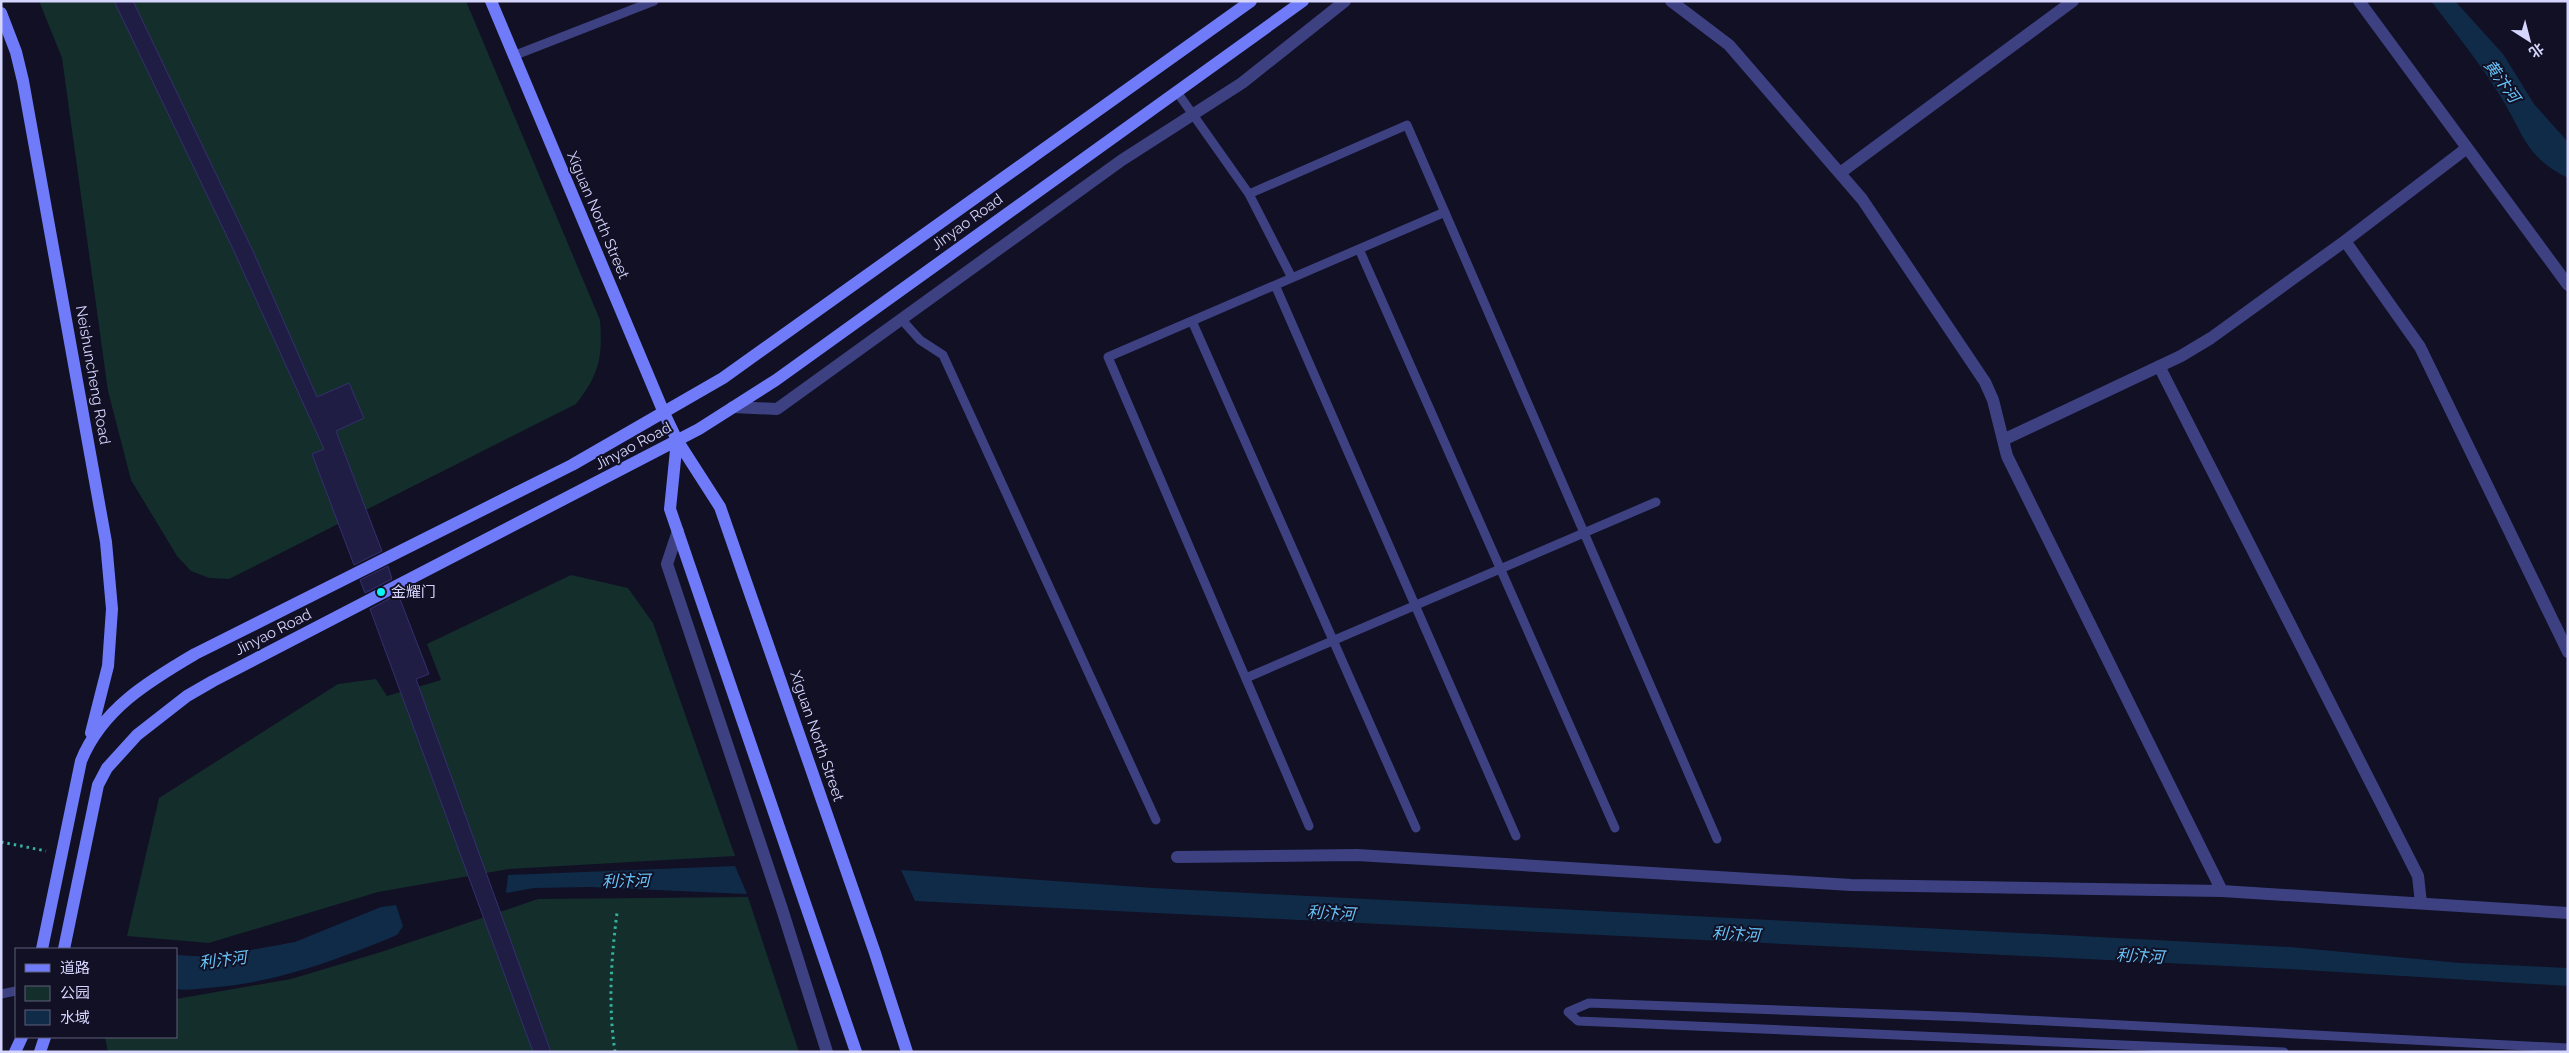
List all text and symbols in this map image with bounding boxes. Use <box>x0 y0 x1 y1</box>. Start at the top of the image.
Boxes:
north arrow <box>2504 15 2554 65</box>
text: 北 <box>2526 40 2547 61</box>
water label: 黄汴河 <box>2480 56 2526 108</box>
street label: Xiguan North Street <box>563 149 633 281</box>
street label: Jinyao Road <box>928 190 1006 254</box>
street label: Neishuncheng Road <box>72 304 114 446</box>
street label: Jinyao Road <box>592 418 674 474</box>
place label: 金耀门 <box>391 583 436 601</box>
marker: 金耀门 <box>375 586 387 598</box>
street label: Jinyao Road <box>232 605 314 659</box>
street label: Xiguan North Street <box>786 669 848 803</box>
water label: 利汴河 <box>602 871 653 891</box>
water label: 利汴河 <box>1307 902 1358 924</box>
water label: 利汴河 <box>1712 923 1763 945</box>
water label: 利汴河 <box>2116 945 2167 967</box>
water label: 利汴河 <box>198 947 251 972</box>
legend <box>15 948 178 1038</box>
text: 道路 <box>60 959 90 977</box>
text: 公园 <box>60 984 90 1002</box>
text: 水域 <box>60 1009 90 1027</box>

